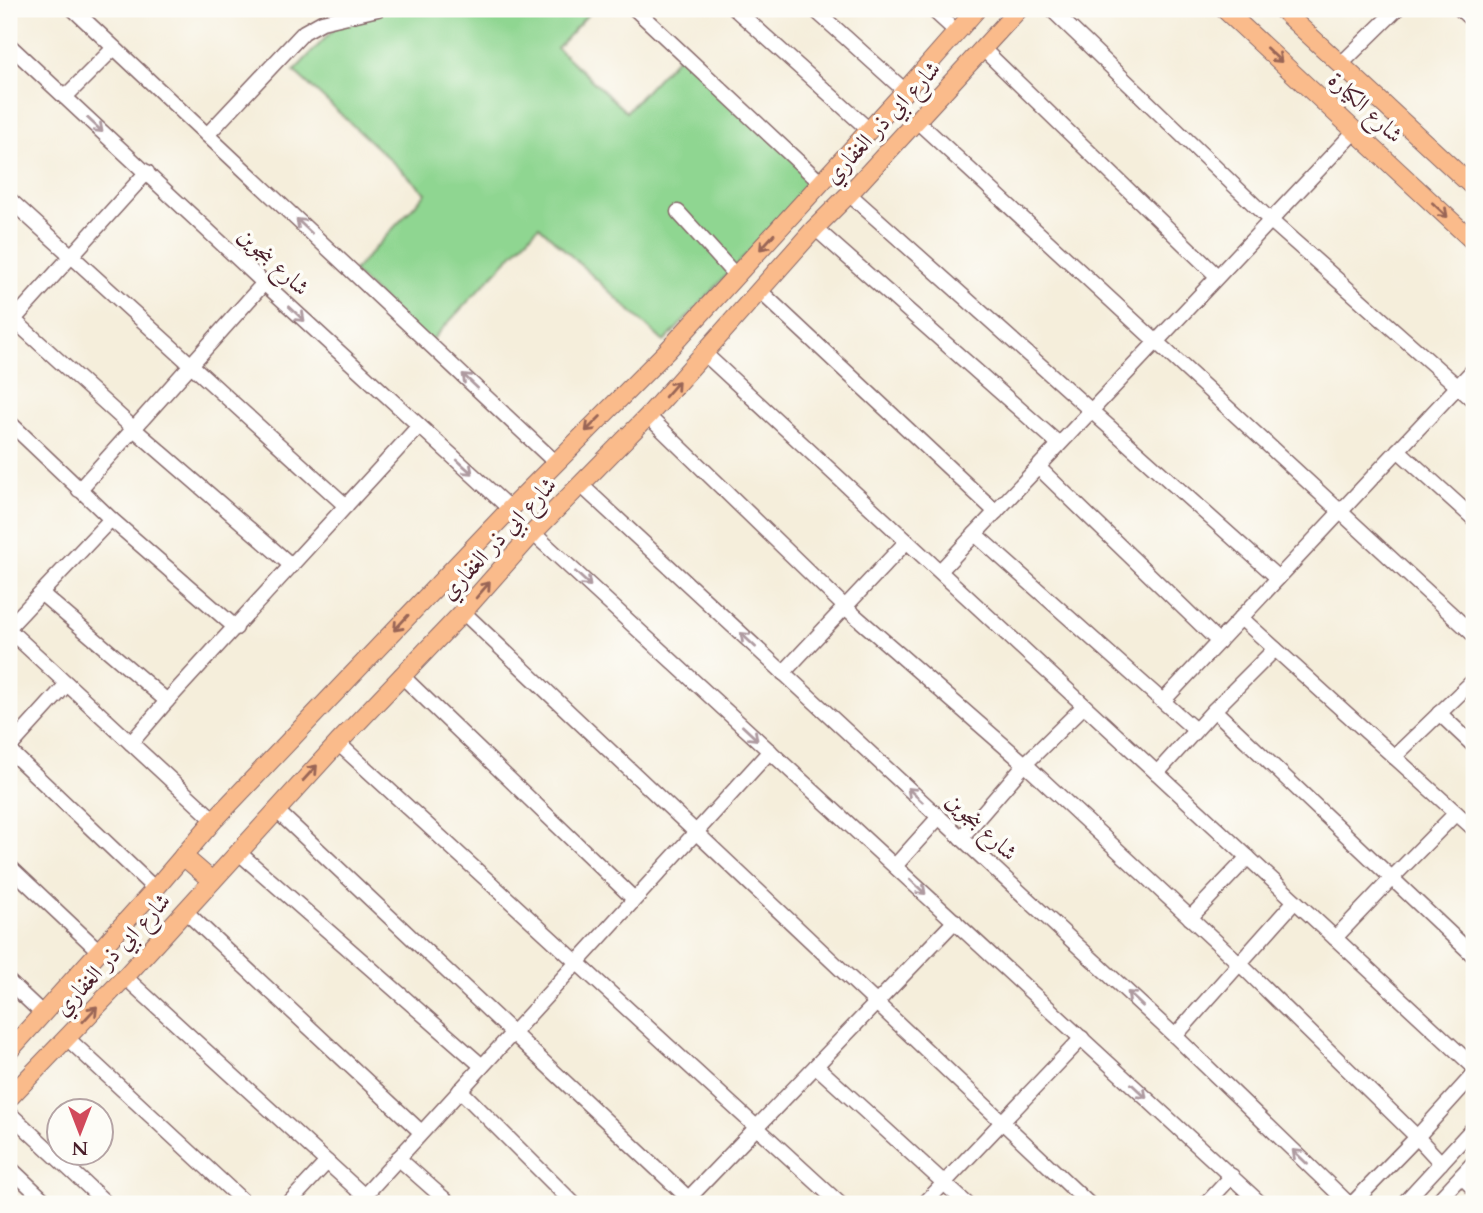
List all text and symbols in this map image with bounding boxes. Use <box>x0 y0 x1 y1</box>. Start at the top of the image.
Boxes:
one-way arrow <box>1265 47 1282 64</box>
street label: شارع ابي ذر الغفاري <box>817 54 951 193</box>
street label: شارع الكيارة <box>1319 65 1410 153</box>
one-way arrow <box>86 116 103 133</box>
one-way arrow <box>1431 202 1449 218</box>
one-way arrow <box>296 217 313 234</box>
street label: شارع بنجوين <box>228 220 316 306</box>
one-way arrow <box>760 232 776 250</box>
one-way arrow <box>288 305 305 322</box>
one-way arrow <box>462 373 479 390</box>
one-way arrow <box>664 380 680 398</box>
one-way arrow <box>585 415 602 432</box>
one-way arrow <box>456 459 474 475</box>
street label: شارع ابي ذر الغفاري <box>433 470 567 609</box>
one-way arrow <box>574 571 592 587</box>
one-way arrow <box>474 582 491 599</box>
one-way arrow <box>393 614 410 631</box>
one-way arrow <box>740 632 757 649</box>
one-way arrow <box>741 725 759 741</box>
one-way arrow <box>301 765 318 782</box>
street label: شارع بنجوين <box>936 785 1024 871</box>
one-way arrow <box>907 786 924 803</box>
one-way arrow <box>909 879 926 896</box>
street label: شارع ابي ذر الغفاري <box>47 886 181 1025</box>
one-way arrow <box>1127 991 1144 1008</box>
one-way arrow <box>81 1005 98 1023</box>
one-way arrow <box>1130 1083 1148 1099</box>
north arrow <box>46 1098 116 1168</box>
text: N <box>71 1135 88 1161</box>
one-way arrow <box>1291 1148 1308 1165</box>

